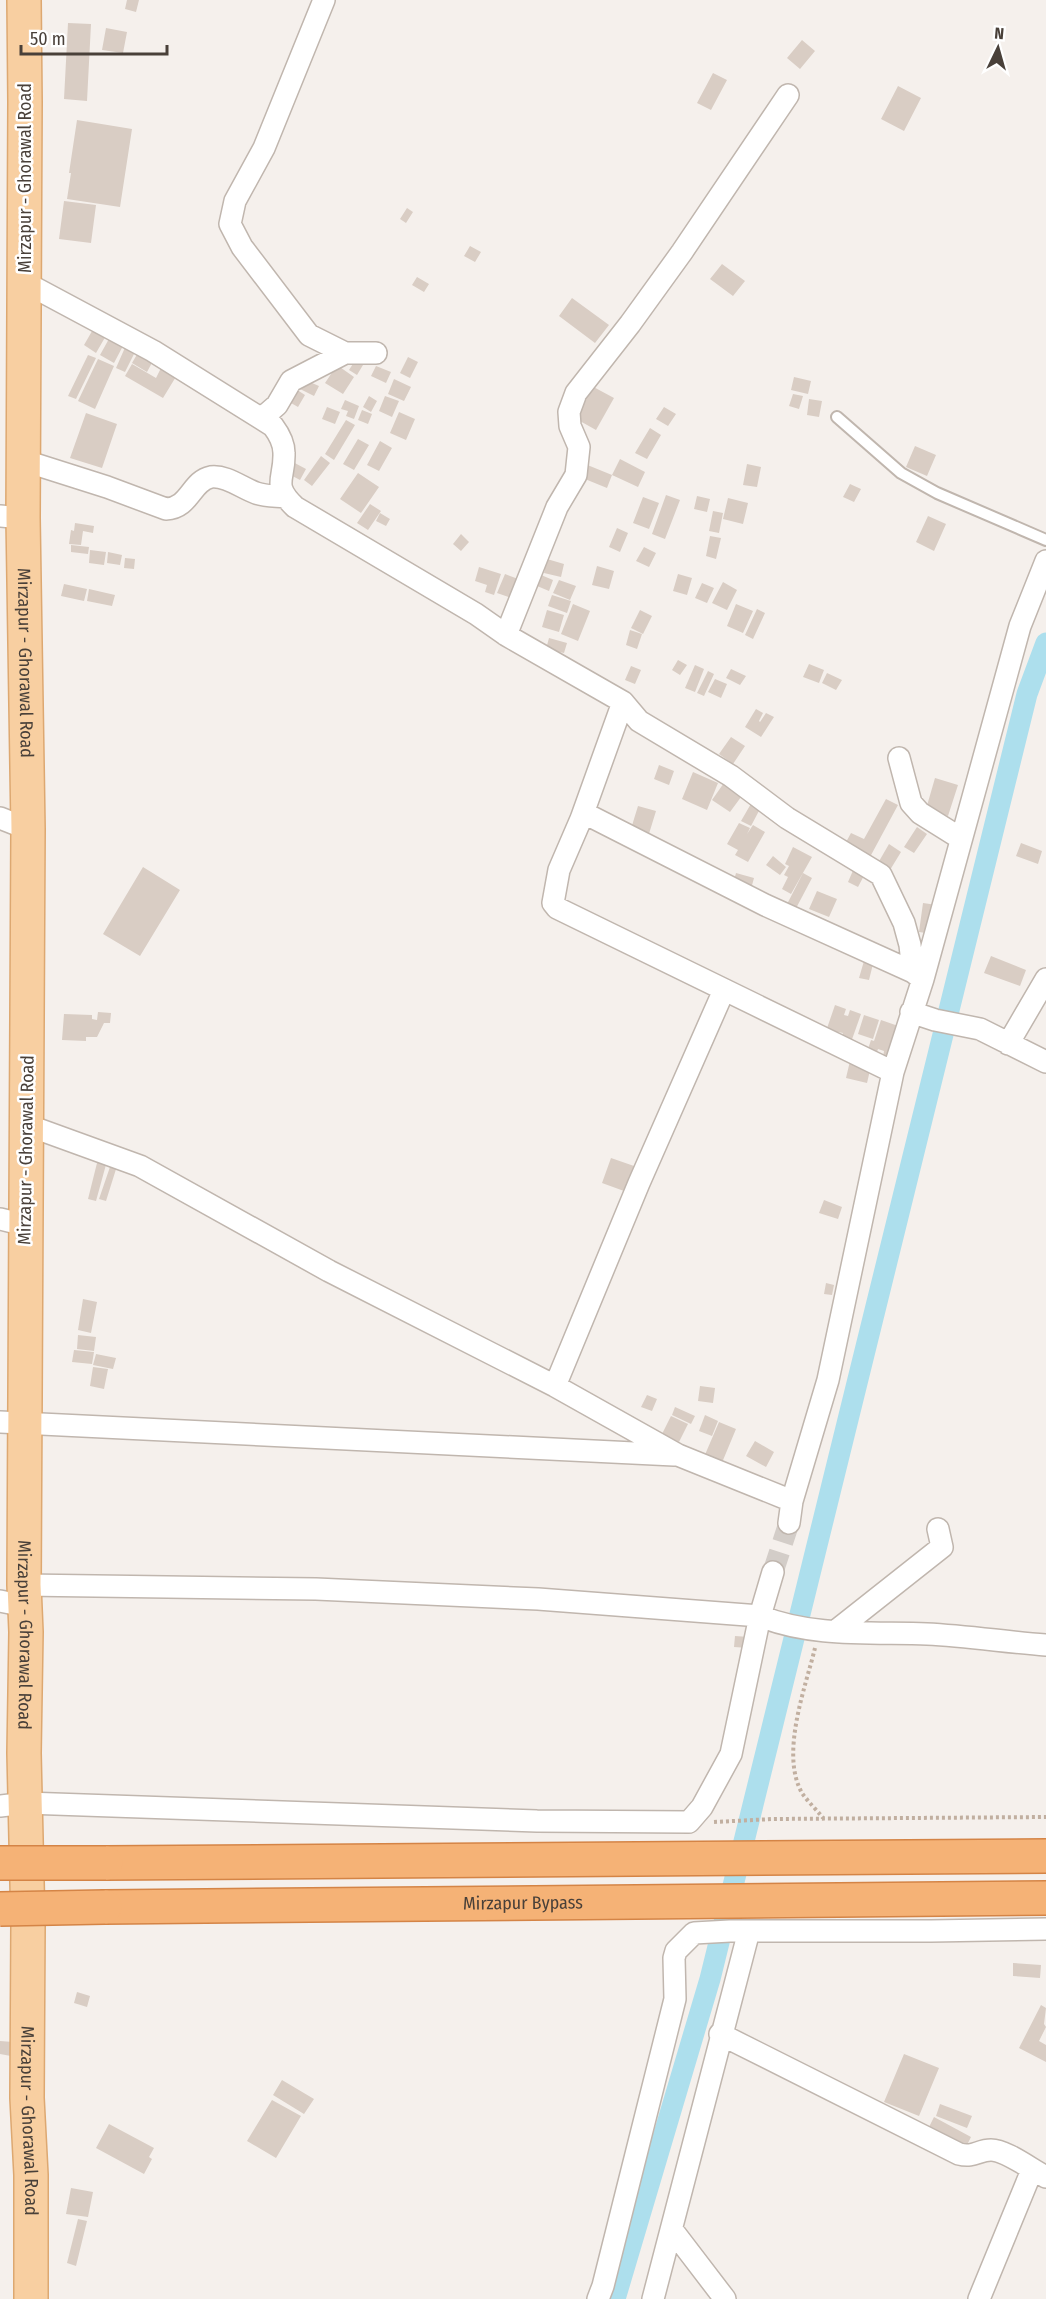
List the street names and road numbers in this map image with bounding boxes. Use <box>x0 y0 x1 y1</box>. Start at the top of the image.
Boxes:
street label: Mirzapur - Ghorawal Road <box>14 83 36 273</box>
street label: Mirzapur - Ghorawal Road <box>13 568 38 758</box>
street label: Mirzapur - Ghorawal Road <box>13 1055 39 1245</box>
street label: Mirzapur - Ghorawal Road <box>13 1540 37 1730</box>
street label: Mirzapur Bypass <box>463 1891 583 1915</box>
street label: Mirzapur - Ghorawal Road <box>16 2026 42 2216</box>

